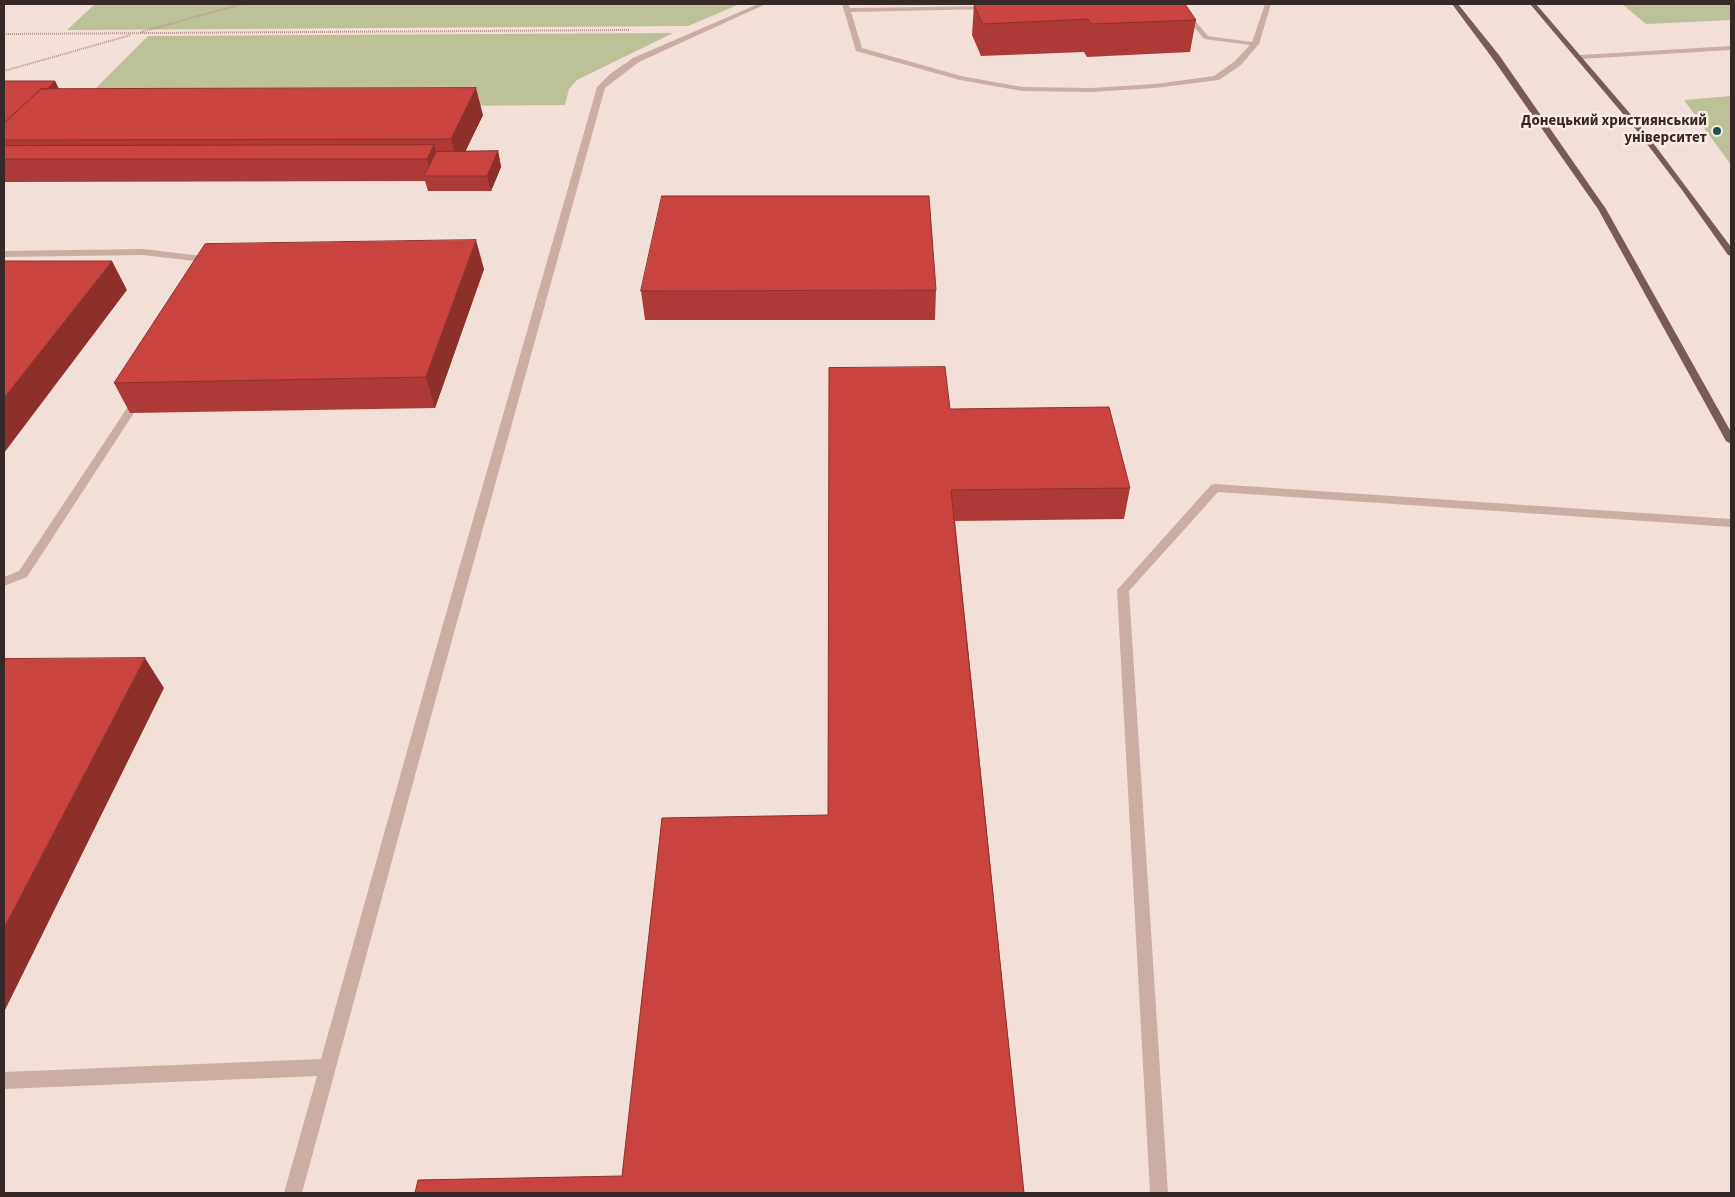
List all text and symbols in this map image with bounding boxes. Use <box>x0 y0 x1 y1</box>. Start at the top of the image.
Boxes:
place label: Донецький християнський університет <box>1521 113 1707 148</box>
marker: Донецький християнський університет <box>1711 125 1723 137</box>

